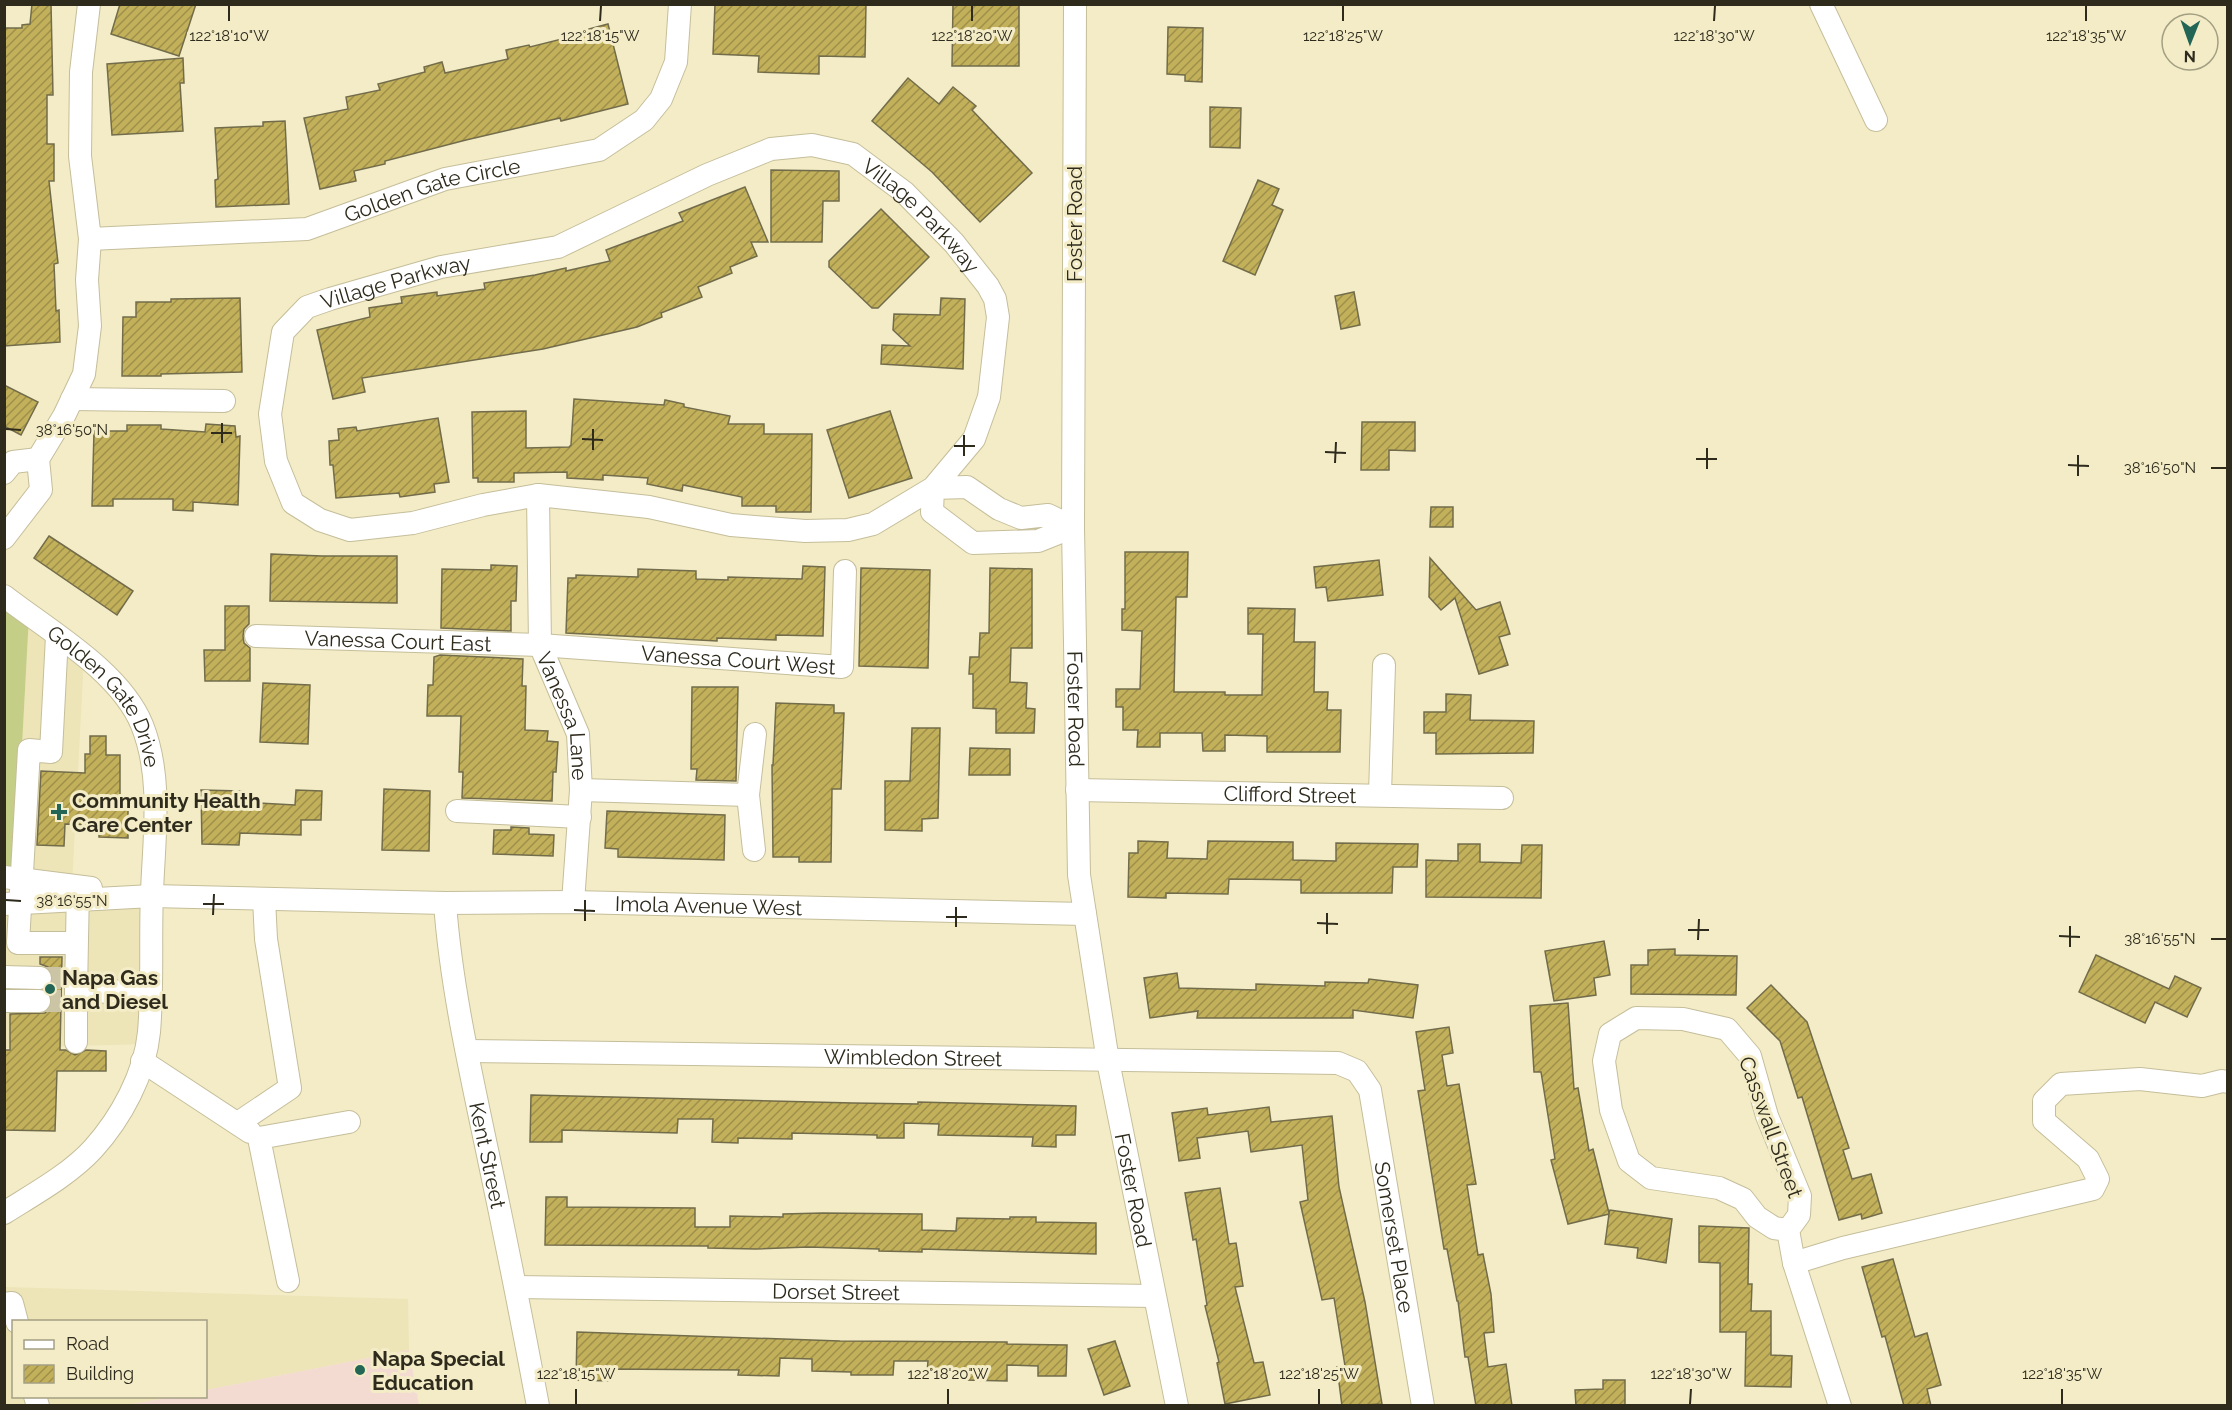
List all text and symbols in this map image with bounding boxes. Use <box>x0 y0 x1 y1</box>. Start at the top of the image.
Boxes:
north arrow <box>2160 12 2220 72</box>
text: 122°18'10"W <box>189 27 269 45</box>
text: 122°18'15"W <box>561 27 640 45</box>
text: 122°18'20"W <box>931 27 1013 45</box>
text: 122°18'25"W <box>1303 27 1383 45</box>
text: 122°18'30"W <box>1673 27 1755 45</box>
text: 122°18'35"W <box>2046 27 2126 45</box>
text: N <box>2183 47 2196 66</box>
street label: Golden Gate Circle <box>341 153 522 227</box>
street label: Village Parkway <box>857 153 985 278</box>
street label: Foster Road <box>1062 166 1087 282</box>
street label: Village Parkway <box>317 250 473 314</box>
text: 38°16'50"N <box>36 421 108 439</box>
text: 38°16'50"N <box>2124 459 2196 477</box>
street label: Golden Gate Drive <box>43 620 165 769</box>
street label: Vanessa Court East <box>304 625 492 656</box>
street label: Vanessa Court West <box>640 640 836 679</box>
street label: Vanessa Lane <box>532 648 593 781</box>
street label: Foster Road <box>1063 651 1090 767</box>
street label: Clifford Street <box>1223 780 1357 808</box>
place label: Community Health Care Center <box>72 788 261 837</box>
marker: Community Health Care Center <box>50 803 68 821</box>
street label: Imola Avenue West <box>615 890 803 920</box>
text: 38°16'55"N <box>36 892 108 910</box>
text: 38°16'55"N <box>2124 930 2196 948</box>
place label: Napa Gas and Diesel <box>62 965 168 1014</box>
marker: Napa Gas and Diesel <box>43 982 57 996</box>
street label: Wimbledon Street <box>824 1043 1002 1071</box>
street label: Casswall Street <box>1734 1053 1808 1201</box>
street label: Kent Street <box>465 1100 511 1211</box>
street label: Foster Road <box>1110 1131 1157 1250</box>
street label: Somerset Place <box>1370 1160 1420 1315</box>
street label: Dorset Street <box>772 1278 900 1305</box>
legend <box>12 1320 207 1398</box>
text: Road <box>66 1333 109 1354</box>
place label: Napa Special Education <box>372 1346 505 1395</box>
text: Building <box>66 1363 134 1384</box>
marker: Napa Special Education <box>353 1363 367 1377</box>
text: 122°18'15"W <box>537 1365 616 1383</box>
text: 122°18'20"W <box>907 1365 989 1383</box>
text: 122°18'25"W <box>1279 1365 1359 1383</box>
text: 122°18'30"W <box>1650 1365 1732 1383</box>
text: 122°18'35"W <box>2022 1365 2102 1383</box>

